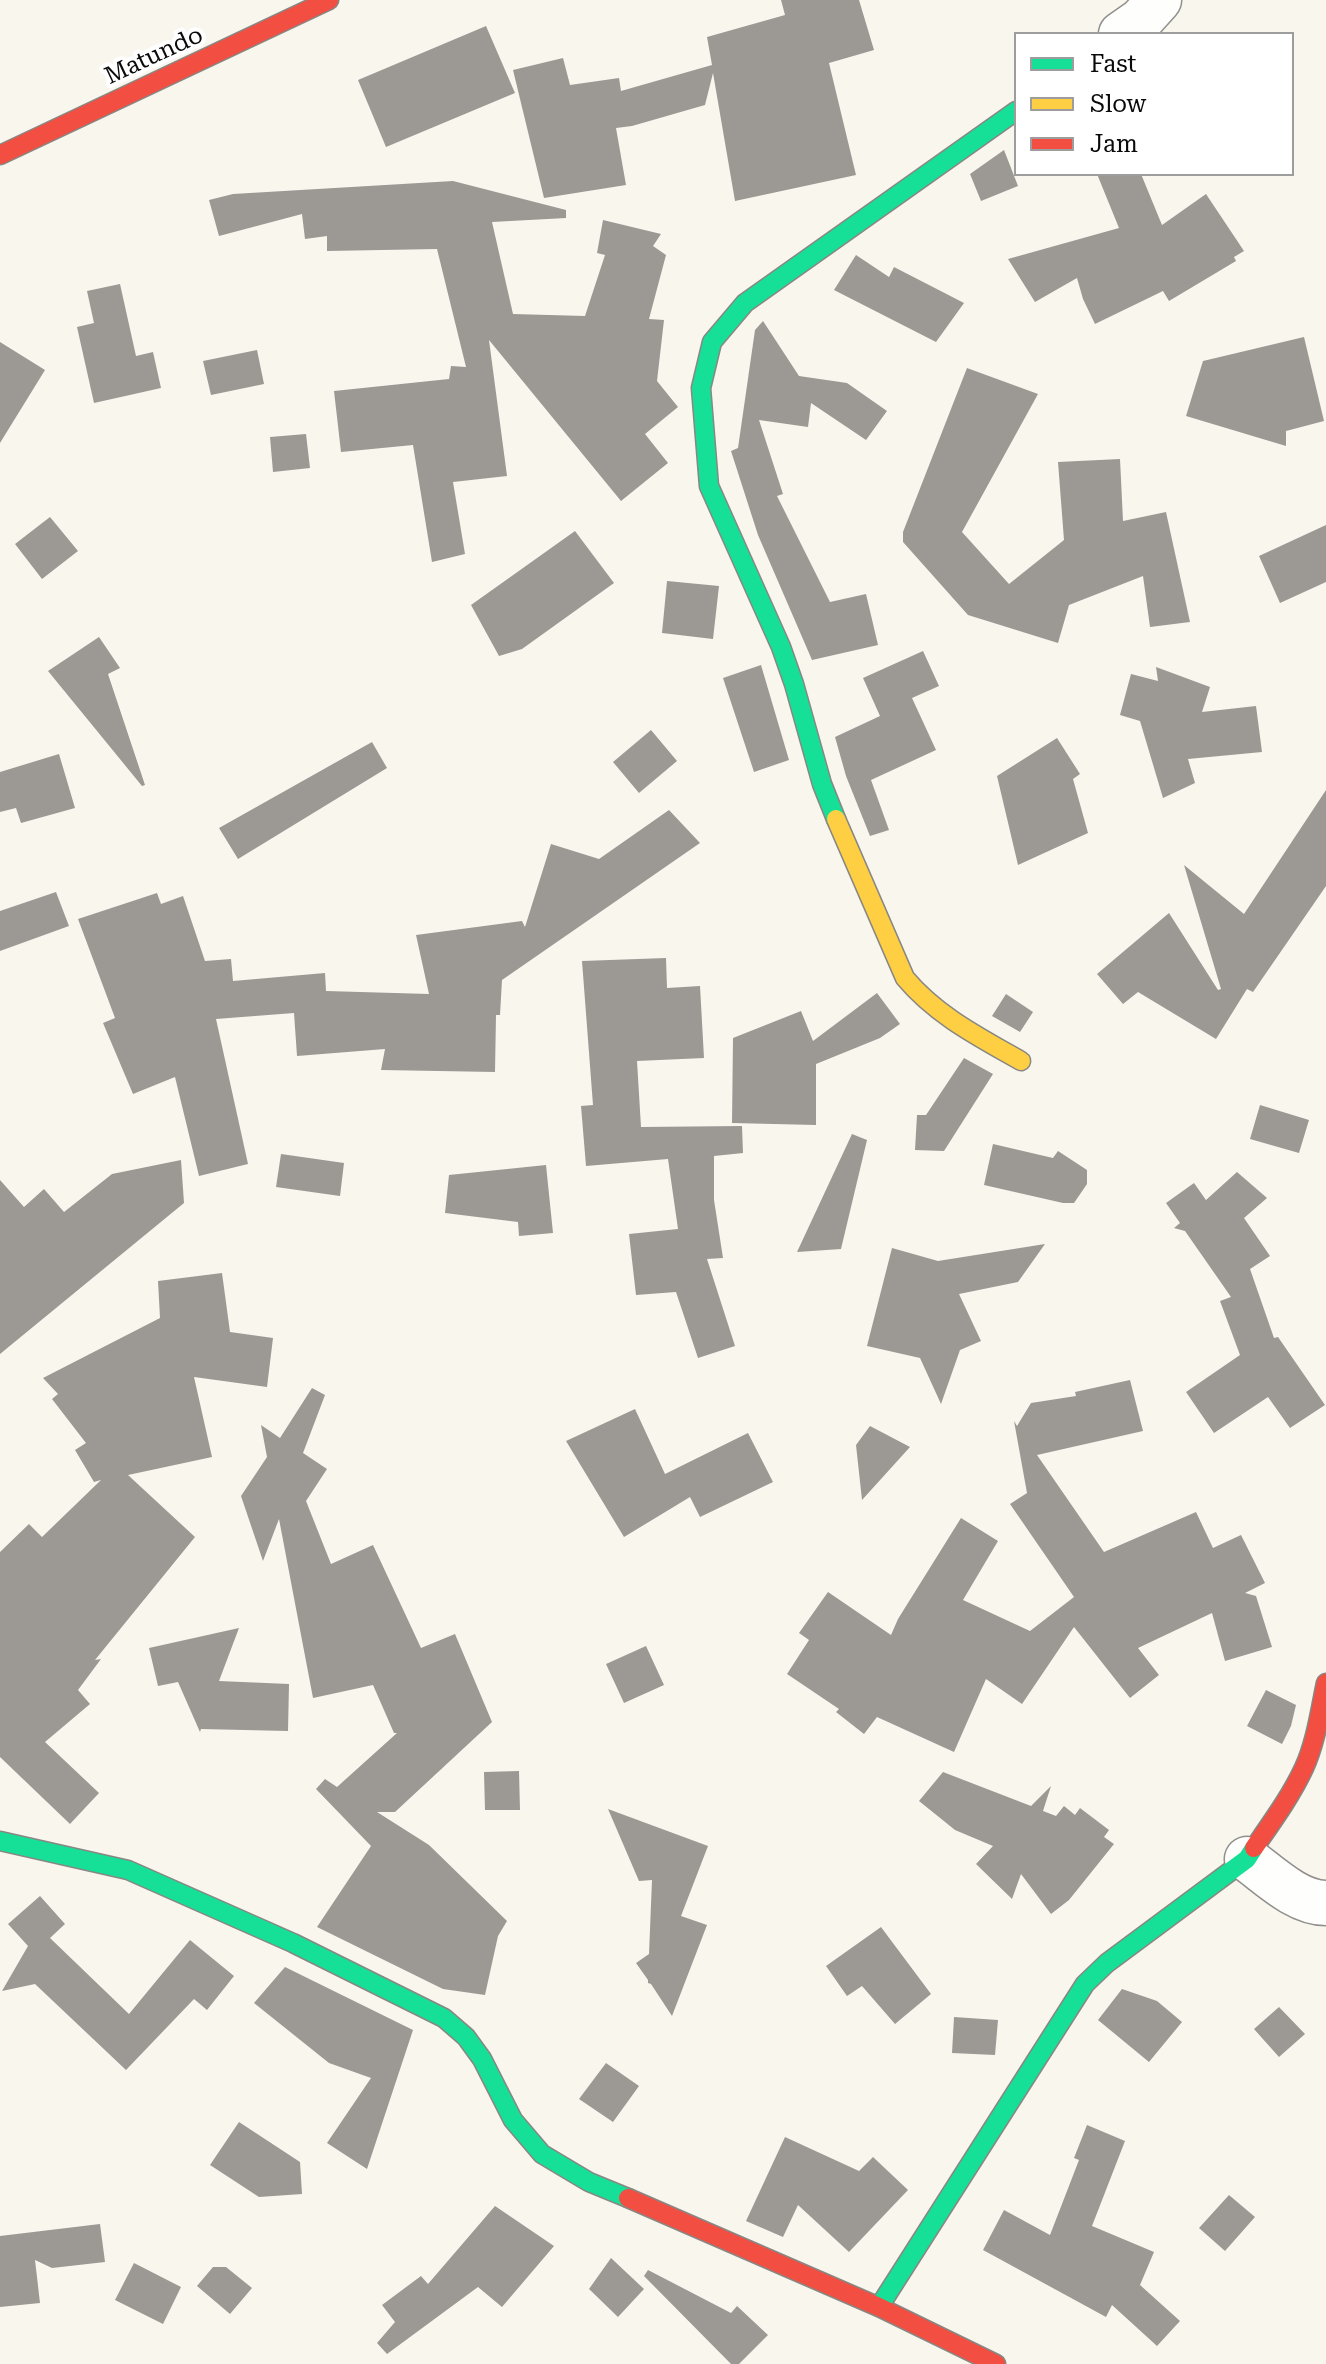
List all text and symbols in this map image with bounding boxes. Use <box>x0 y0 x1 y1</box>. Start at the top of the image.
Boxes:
street label: Matundo <box>100 21 208 91</box>
legend <box>1014 32 1294 176</box>
text: Fast <box>1090 50 1137 78</box>
text: Slow <box>1090 90 1146 118</box>
text: Jam <box>1090 130 1138 158</box>

